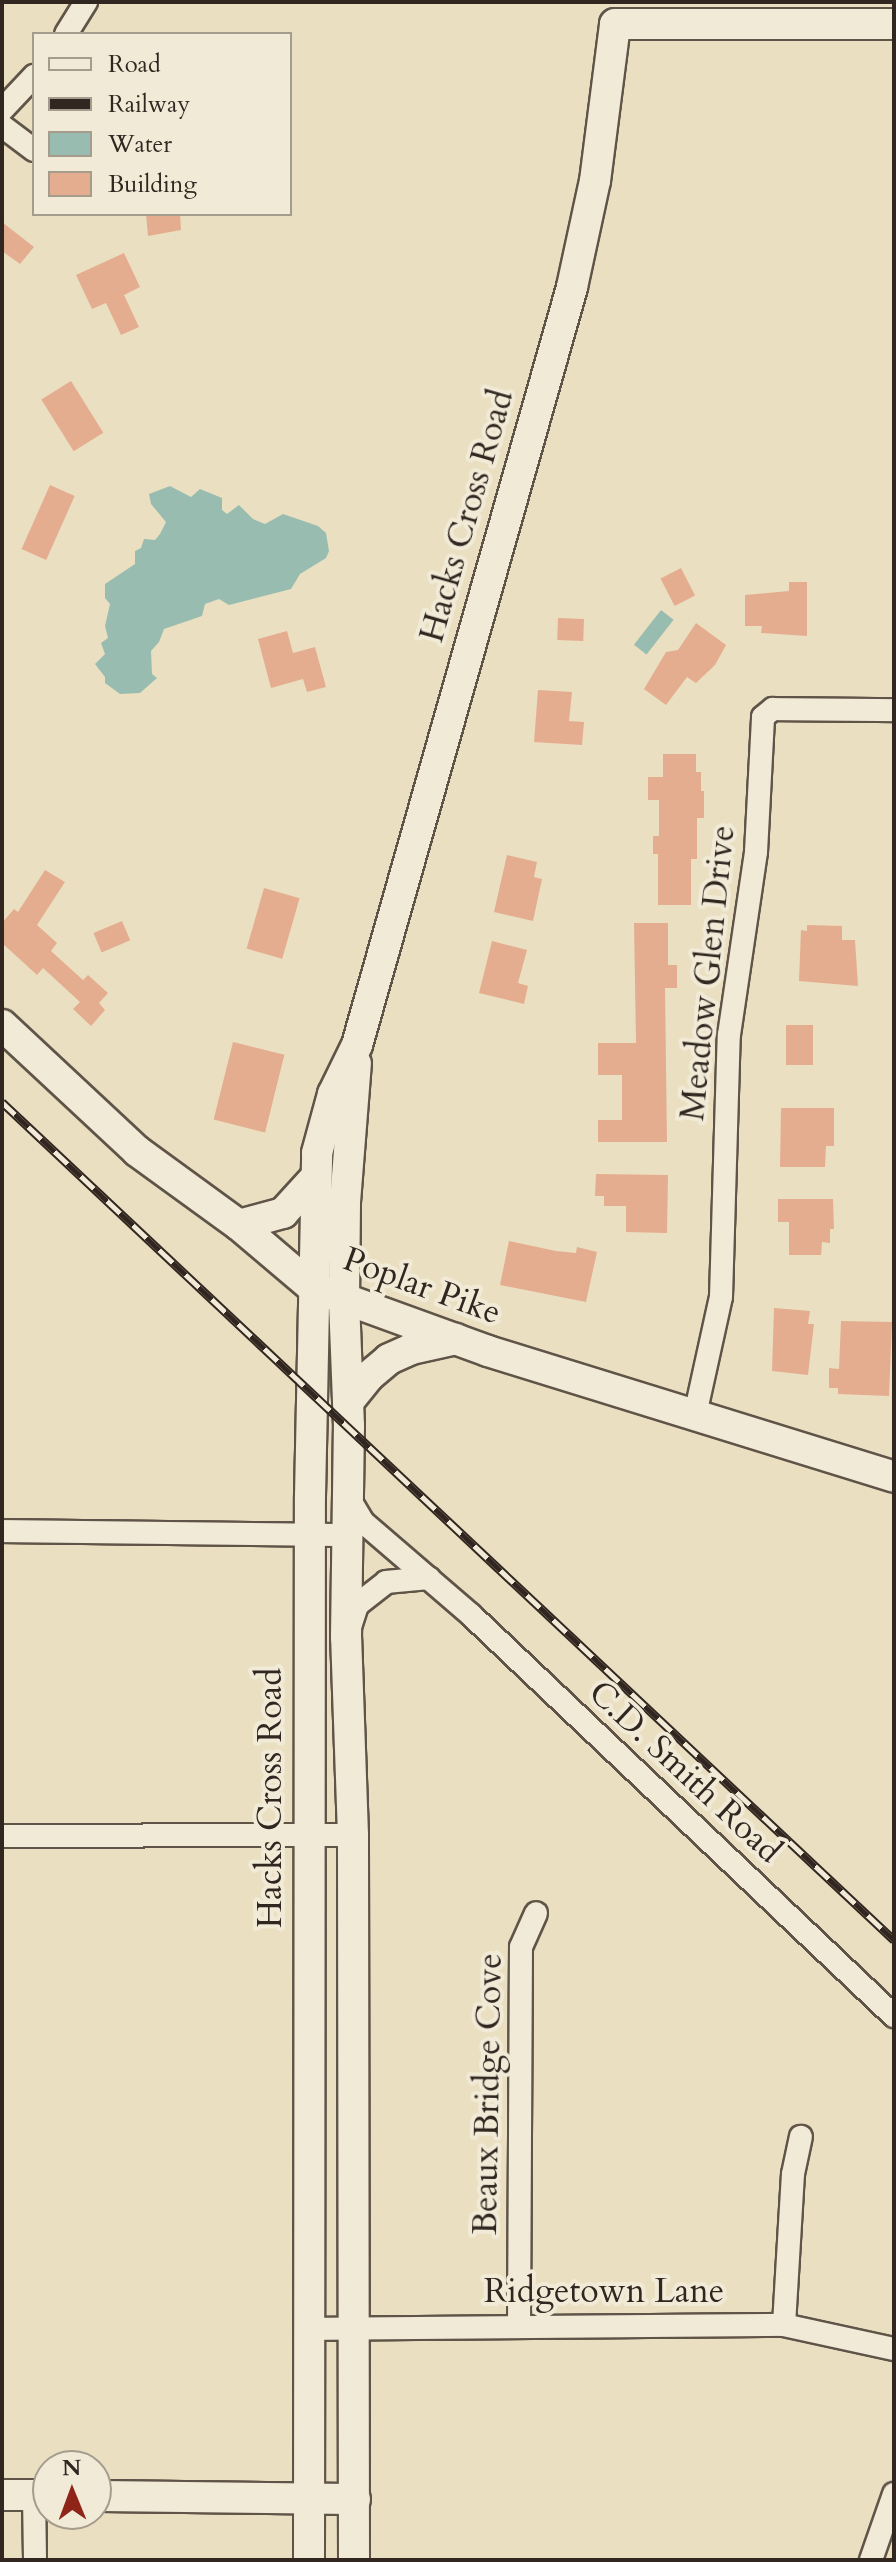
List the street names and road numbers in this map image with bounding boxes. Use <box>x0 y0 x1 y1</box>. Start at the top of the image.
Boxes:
street label: Hacks Cross Road <box>411 385 523 647</box>
street label: Meadow Glen Drive <box>672 823 744 1123</box>
street label: Poplar Pike <box>338 1239 506 1333</box>
street label: Hacks Cross Road <box>251 1668 291 1928</box>
street label: C.D. Smith Road <box>580 1672 790 1872</box>
street label: Beaux Bridge Cove <box>465 1953 511 2235</box>
street label: Ridgetown Lane <box>484 2272 724 2312</box>

